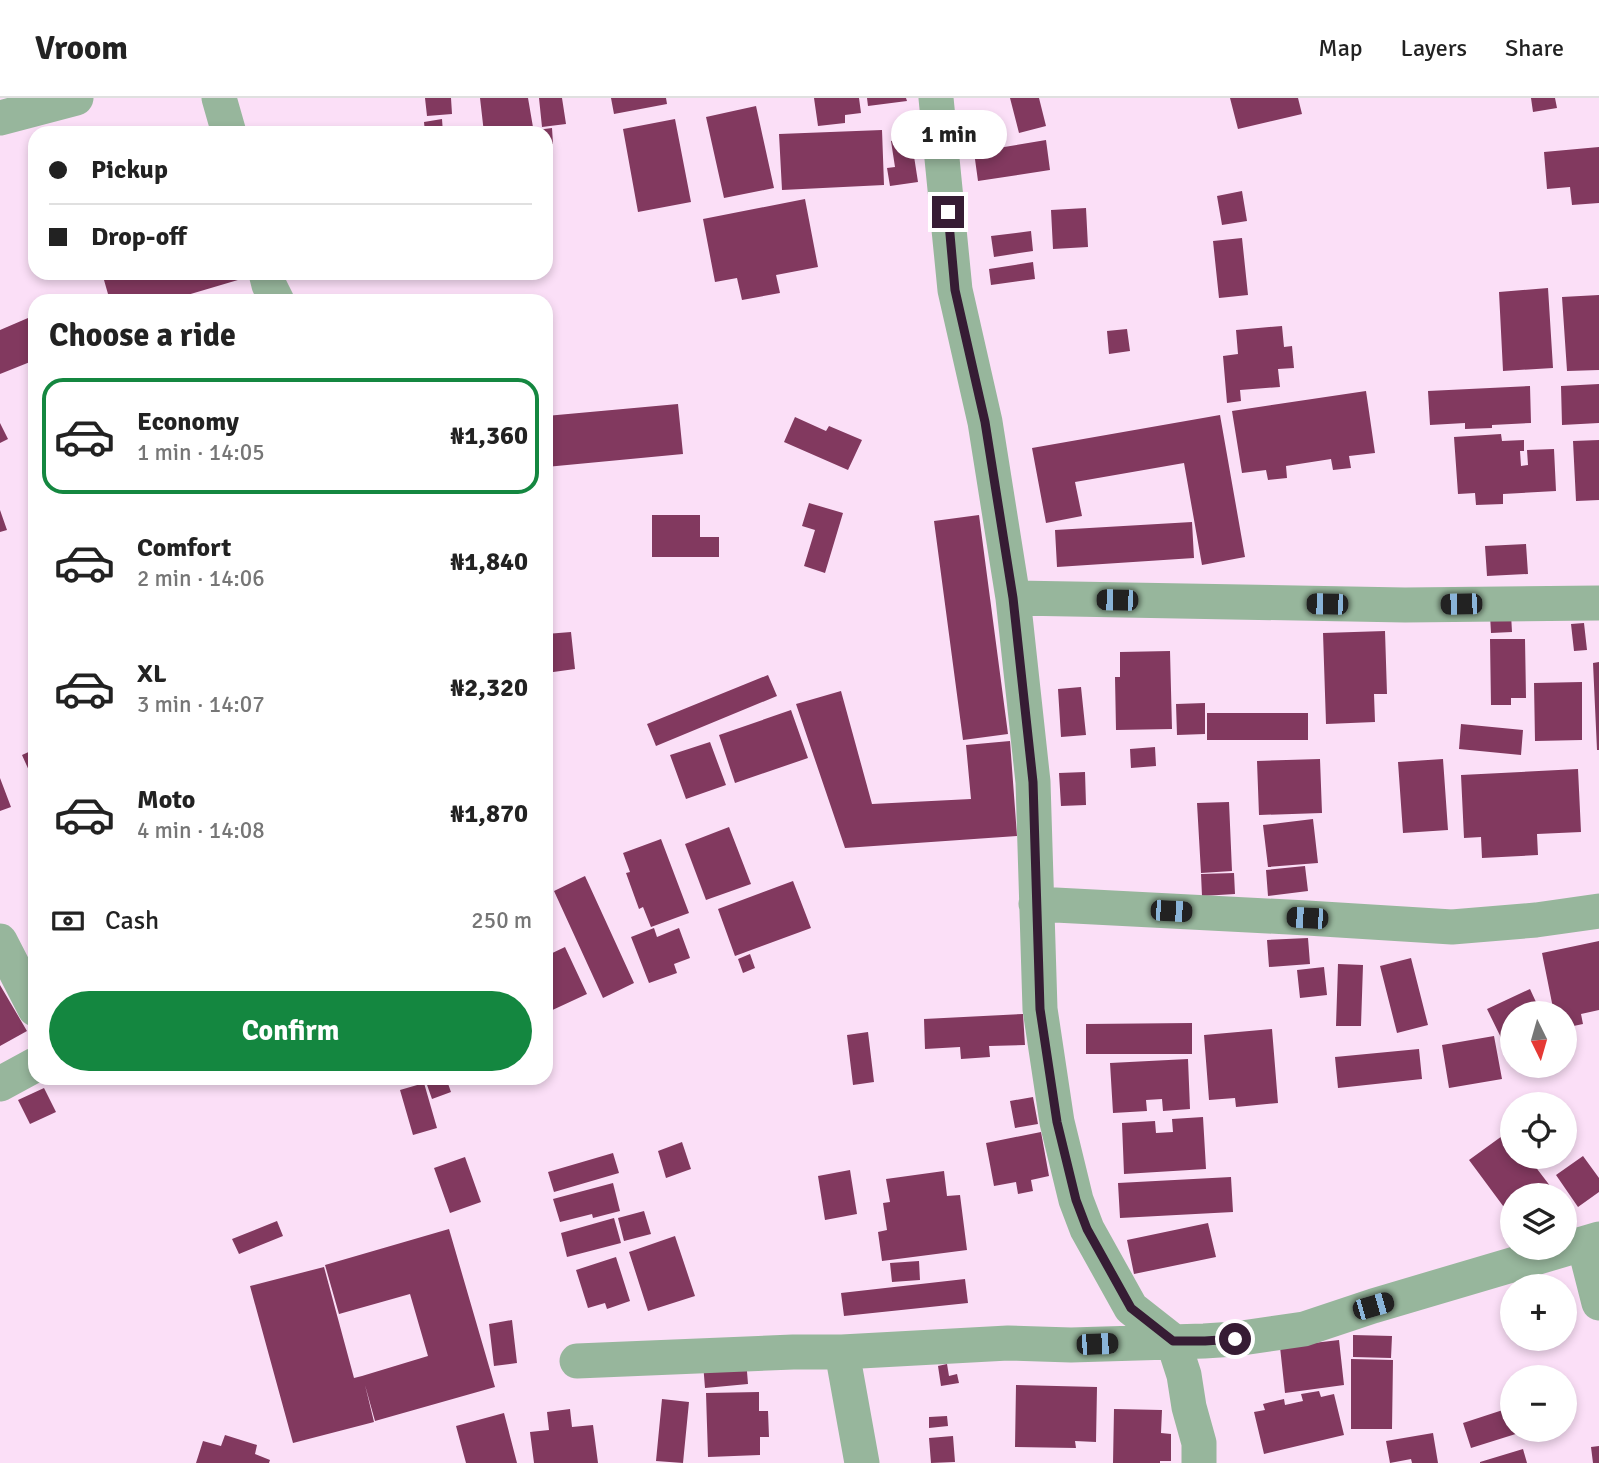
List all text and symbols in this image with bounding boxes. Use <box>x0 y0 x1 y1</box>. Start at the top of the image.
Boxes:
text: Vroom <box>35 28 128 69</box>
text: Map <box>1318 33 1363 63</box>
text: Layers <box>1401 33 1467 63</box>
text: Share <box>1505 33 1564 63</box>
callout: 1 min <box>890 110 1006 159</box>
text: 1 min <box>921 120 977 149</box>
text: Pickup <box>91 154 168 186</box>
route end <box>932 196 964 228</box>
text: Drop-off <box>91 221 187 253</box>
text: Choose a ride <box>49 316 236 355</box>
icon: car <box>53 405 116 468</box>
text: Economy <box>137 406 239 438</box>
text: ₦1,360 <box>450 420 528 452</box>
text: 1 min · 14:05 <box>137 438 265 467</box>
icon: car <box>53 531 116 594</box>
text: Comfort <box>137 532 231 564</box>
text: ₦1,840 <box>450 546 528 578</box>
text: 2 min · 14:06 <box>137 564 265 593</box>
car <box>1096 589 1139 611</box>
car <box>1306 593 1349 615</box>
car <box>1440 593 1483 615</box>
icon: car <box>53 657 116 720</box>
text: XL <box>137 658 167 690</box>
text: ₦2,320 <box>450 672 528 704</box>
text: 3 min · 14:07 <box>137 690 265 719</box>
icon: car <box>53 783 116 846</box>
text: Moto <box>137 784 195 816</box>
text: ₦1,870 <box>450 798 528 830</box>
text: 4 min · 14:08 <box>137 816 265 845</box>
car <box>1150 899 1193 923</box>
icon: cash <box>49 902 87 940</box>
text: Cash <box>105 905 159 937</box>
text: 250 m <box>471 906 532 935</box>
car <box>1286 906 1329 930</box>
button: Confirm <box>49 991 532 1071</box>
north arrow <box>1500 1001 1577 1078</box>
map controls <box>1500 1001 1577 1442</box>
button: locate <box>1500 1092 1577 1169</box>
button: layers <box>1500 1183 1577 1260</box>
button: + <box>1500 1274 1577 1351</box>
car <box>1350 1290 1397 1322</box>
route start <box>1219 1323 1251 1355</box>
car <box>1076 1333 1119 1355</box>
button: − <box>1500 1365 1577 1442</box>

